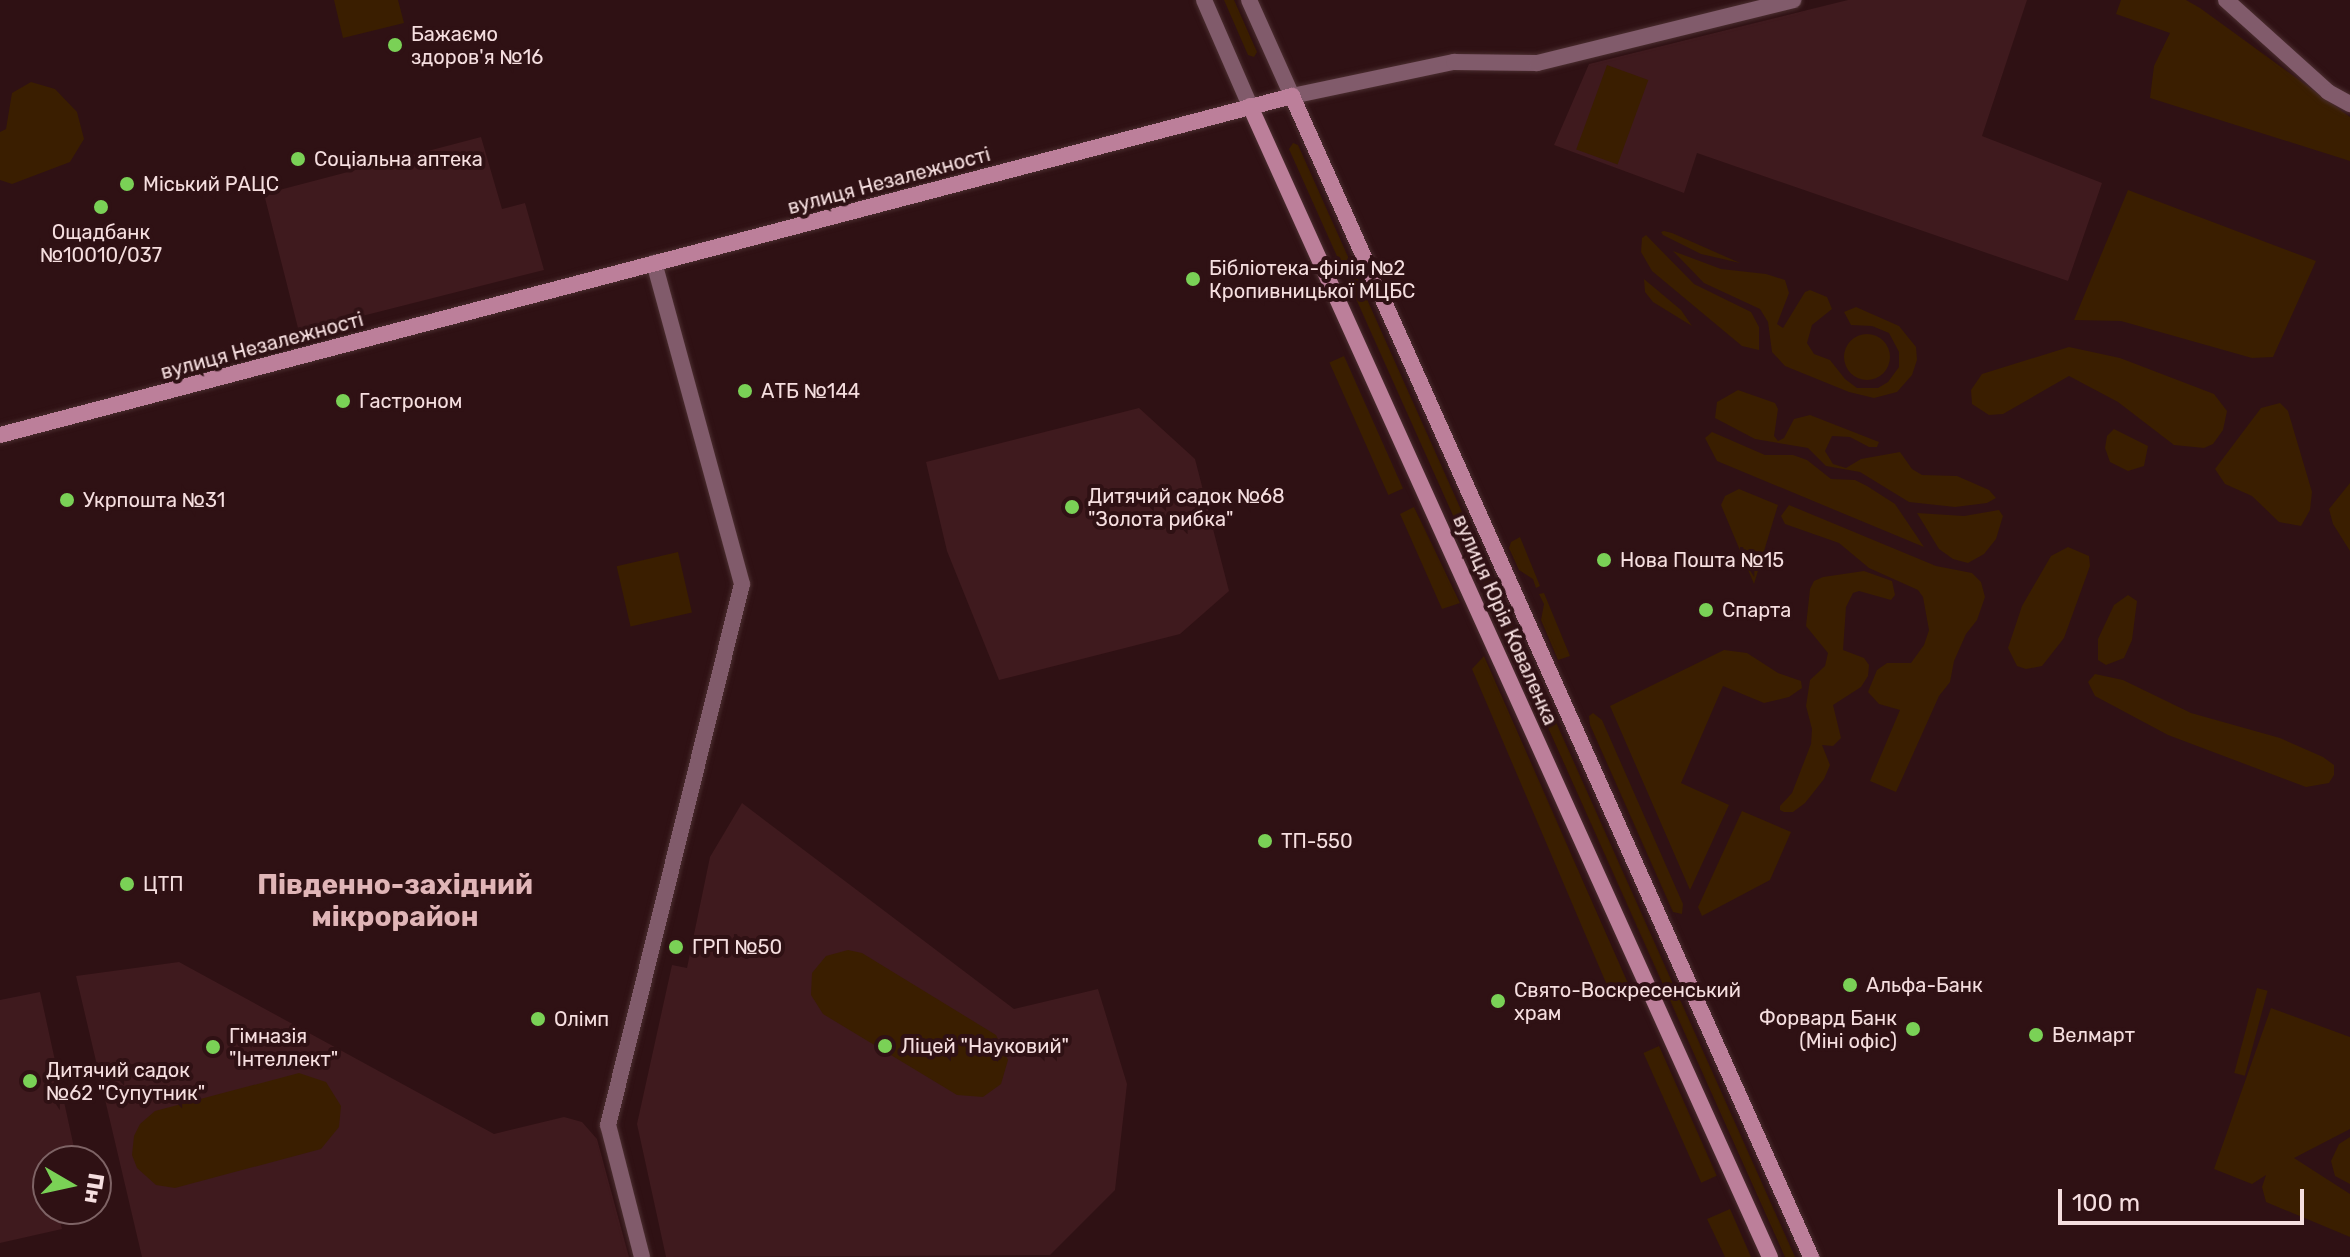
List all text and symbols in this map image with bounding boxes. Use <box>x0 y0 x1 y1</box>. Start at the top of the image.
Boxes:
place label: Бажаємо здоров'я №16 <box>411 22 543 69</box>
marker: Бажаємо здоров'я №16 <box>386 36 404 54</box>
street label: вулиця Незалежності <box>785 142 993 220</box>
place label: Соціальна аптека <box>314 147 483 171</box>
marker: Соціальна аптека <box>289 150 307 168</box>
place label: Міський РАЦС <box>143 172 279 196</box>
marker: Міський РАЦС <box>118 175 136 193</box>
marker: Ощадбанк №10010/037 <box>92 198 110 216</box>
place label: Ощадбанк №10010/037 <box>40 220 162 267</box>
place label: Бібліотека-філія №2 Кропивницької МЦБС <box>1209 256 1415 303</box>
marker: Бібліотека-філія №2 Кропивницької МЦБС <box>1184 270 1202 288</box>
street label: вулиця Незалежності <box>158 307 366 385</box>
place label: АТБ №144 <box>761 379 860 403</box>
marker: АТБ №144 <box>736 382 754 400</box>
place label: Гастроном <box>359 389 462 413</box>
marker: Гастроном <box>334 392 352 410</box>
place label: Дитячий садок №68 "Золота рибка" <box>1088 484 1285 531</box>
place label: Укрпошта №31 <box>83 488 225 512</box>
marker: Укрпошта №31 <box>58 491 76 509</box>
marker: Дитячий садок №68 "Золота рибка" <box>1063 498 1081 516</box>
street label: вулиця Юрія Коваленка <box>1448 511 1562 729</box>
place label: Нова Пошта №15 <box>1620 548 1784 572</box>
marker: Нова Пошта №15 <box>1595 551 1613 569</box>
place label: Спарта <box>1722 598 1791 622</box>
marker: Спарта <box>1697 601 1715 619</box>
place label: ТП-550 <box>1281 829 1353 853</box>
marker: ТП-550 <box>1256 832 1274 850</box>
district label: Південно-західний мікрорайон <box>257 868 533 934</box>
place label: ЦТП <box>143 872 184 896</box>
marker: ЦТП <box>118 875 136 893</box>
place label: ГРП №50 <box>692 935 782 959</box>
marker: ГРП №50 <box>667 938 685 956</box>
place label: Альфа-Банк <box>1866 973 1983 997</box>
marker: Альфа-Банк <box>1841 976 1859 994</box>
place label: Свято-Воскресенський храм <box>1514 978 1741 1025</box>
marker: Свято-Воскресенський храм <box>1489 992 1507 1010</box>
place label: Форвард Банк (Міні офіс) <box>1759 1006 1897 1053</box>
place label: Олімп <box>554 1007 609 1031</box>
marker: Олімп <box>529 1010 547 1028</box>
marker: Форвард Банк (Міні офіс) <box>1904 1020 1922 1038</box>
place label: Велмарт <box>2052 1023 2135 1047</box>
place label: Гімназія "Інтеллект" <box>229 1024 338 1071</box>
marker: Велмарт <box>2027 1026 2045 1044</box>
place label: Ліцей "Науковий" <box>901 1034 1069 1058</box>
marker: Ліцей "Науковий" <box>876 1037 894 1055</box>
marker: Гімназія "Інтеллект" <box>204 1038 222 1056</box>
place label: Дитячий садок №62 "Супутник" <box>46 1058 205 1105</box>
marker: Дитячий садок №62 "Супутник" <box>21 1072 39 1090</box>
north arrow <box>32 1145 112 1225</box>
text: Пн <box>79 1171 110 1206</box>
scale bar <box>2062 1173 2308 1223</box>
text: 100 m <box>2072 1189 2140 1217</box>

